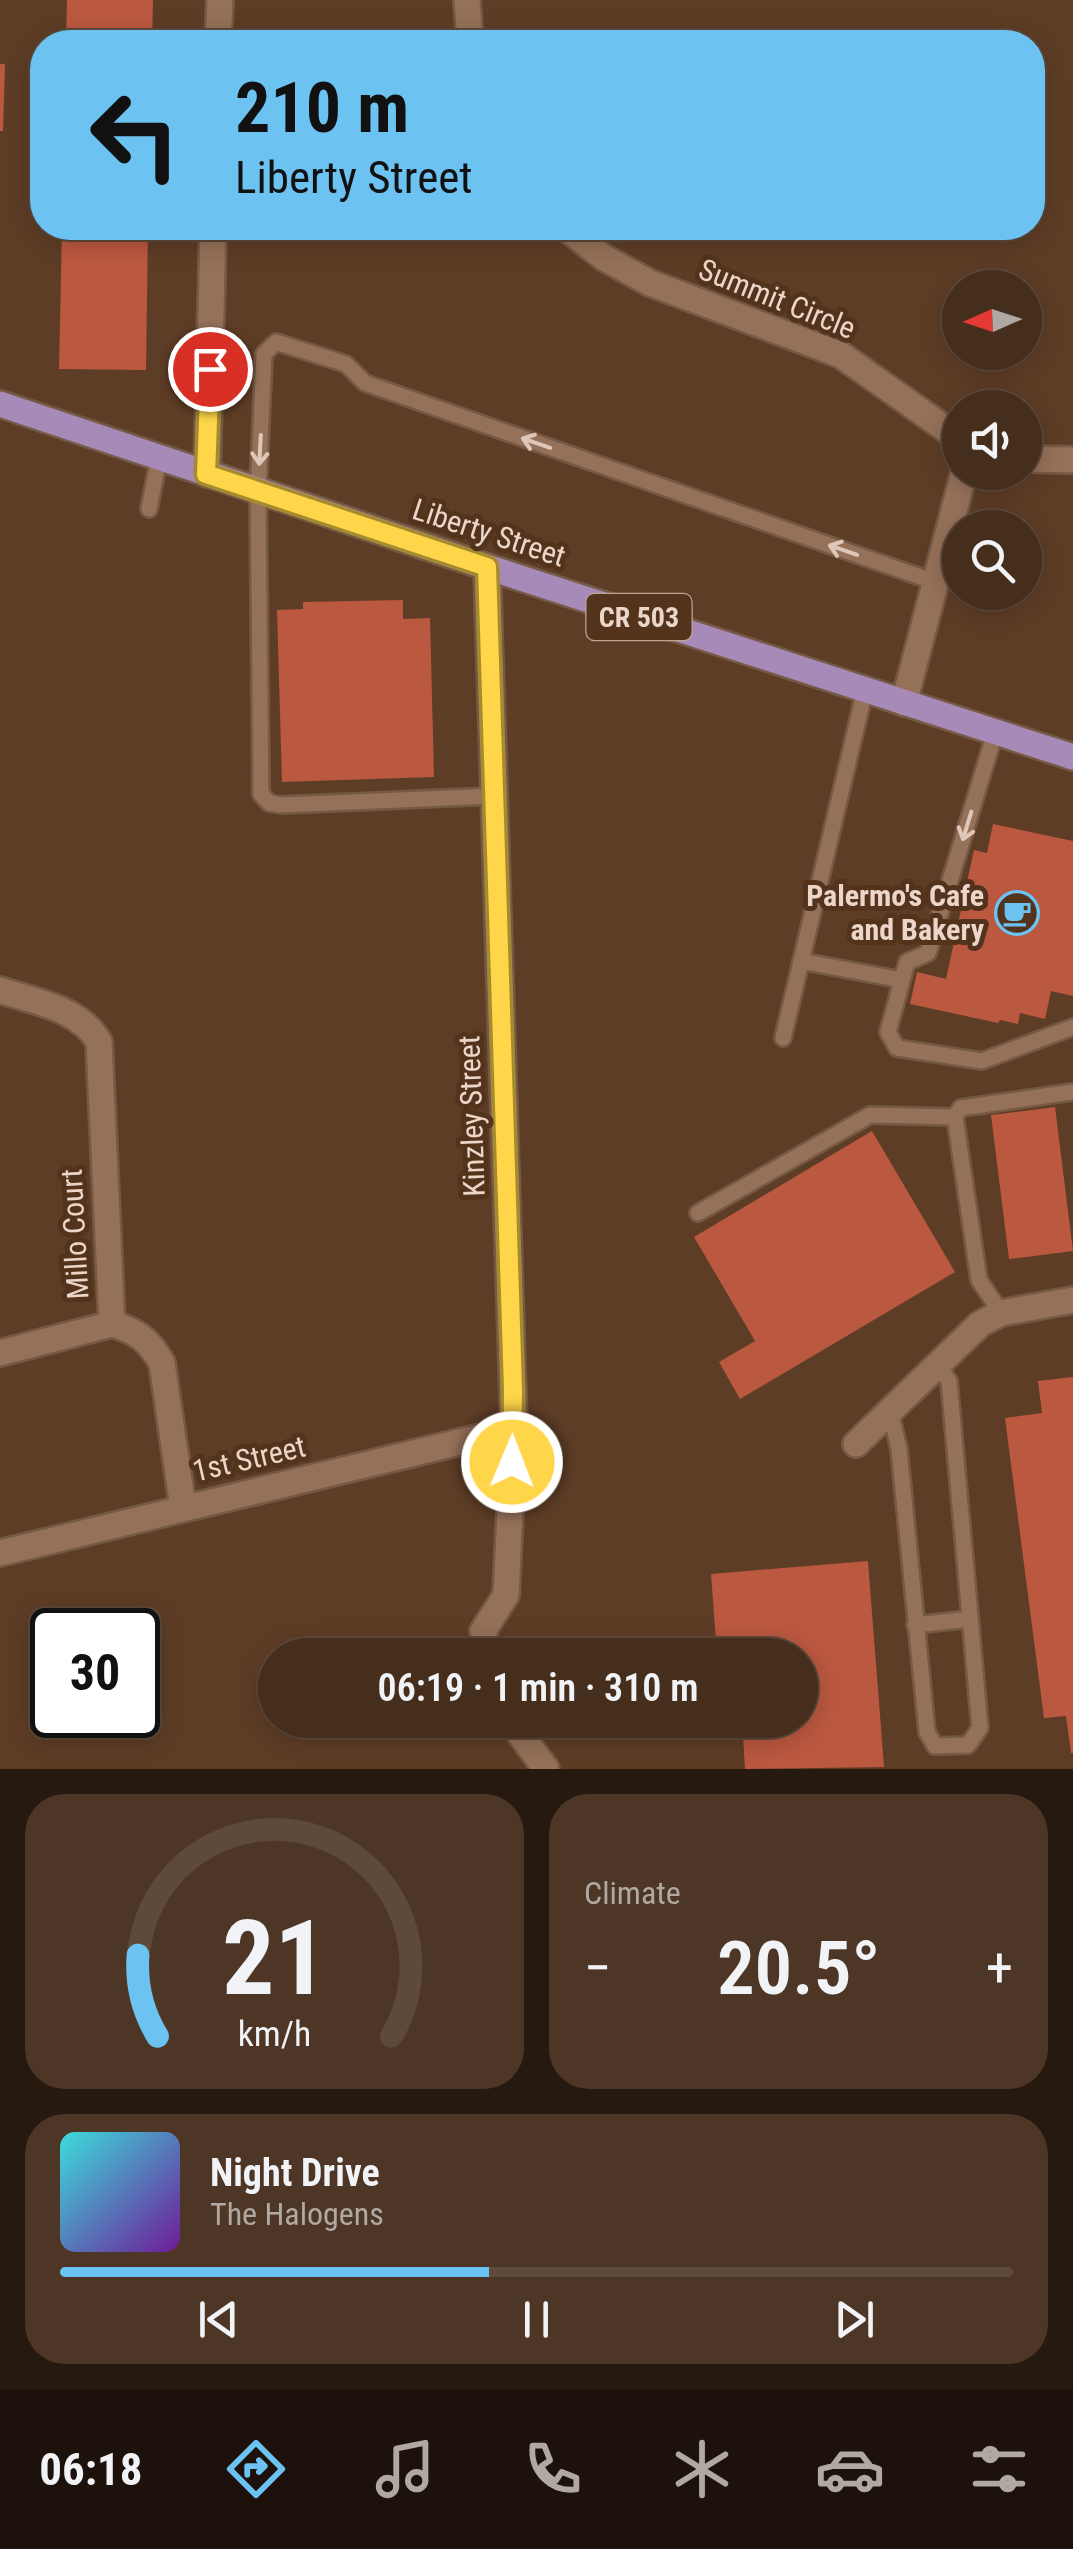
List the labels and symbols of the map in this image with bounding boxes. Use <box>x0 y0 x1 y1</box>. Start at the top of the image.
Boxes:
street label: Summit Circle <box>694 251 860 346</box>
north arrow <box>942 270 1042 370</box>
pin <box>168 327 253 412</box>
one-way arrow <box>522 433 553 451</box>
one-way arrow <box>250 434 269 466</box>
street label: Liberty Street <box>408 491 570 574</box>
one-way arrow <box>828 539 860 557</box>
road number: CR 503 <box>586 594 692 640</box>
one-way arrow <box>957 810 975 841</box>
place label: Palermo's Cafe and Bakery <box>806 878 985 947</box>
cafe icon: Palermo's Cafe and Bakery <box>994 890 1040 936</box>
street label: Kinzley Street <box>451 1035 492 1197</box>
street label: Millo Court <box>54 1168 95 1300</box>
position arrow <box>460 1410 564 1514</box>
street label: 1st Street <box>189 1429 309 1488</box>
speed limit sign: 30 <box>30 1608 160 1738</box>

